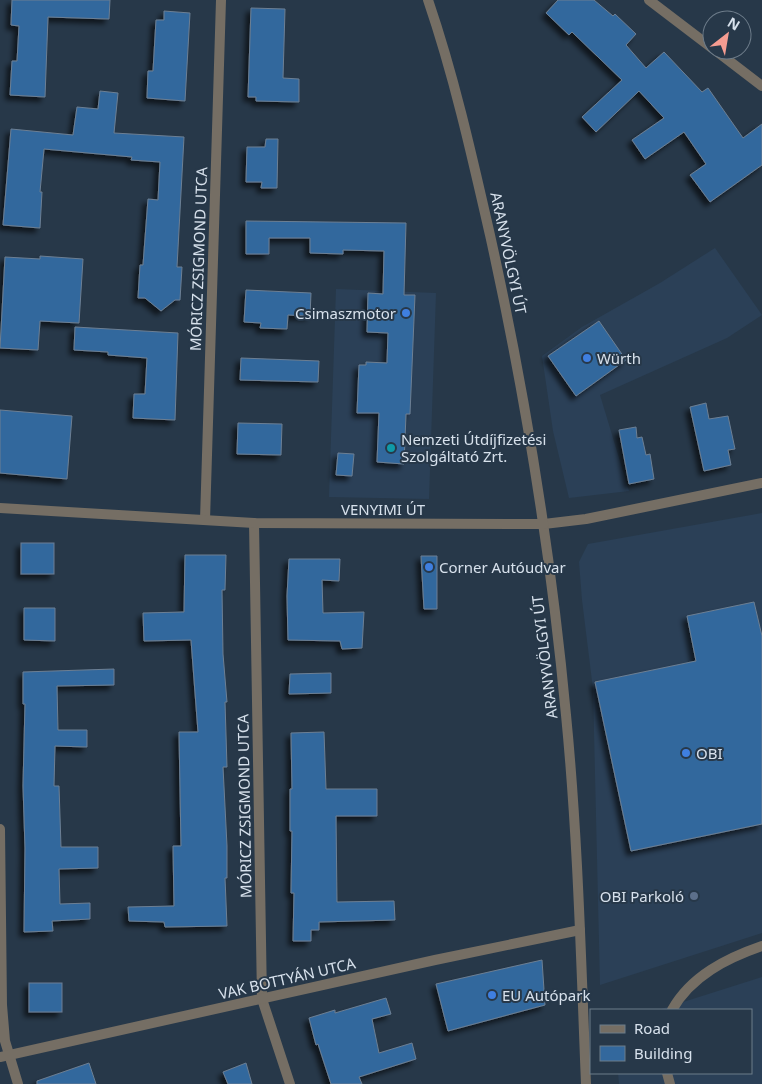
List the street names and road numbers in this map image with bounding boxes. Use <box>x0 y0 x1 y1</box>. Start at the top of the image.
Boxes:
street label: MÓRICZ ZSIGMOND UTCA <box>185 166 211 351</box>
street label: ARANYVÖLGYI ÚT <box>486 190 532 316</box>
street label: VENYIMI ÚT <box>341 499 426 519</box>
street label: ARANYVÖLGYI ÚT <box>526 593 561 720</box>
street label: MÓRICZ ZSIGMOND UTCA <box>232 713 256 898</box>
street label: VAK BOTTYÁN UTCA <box>217 952 358 1003</box>

